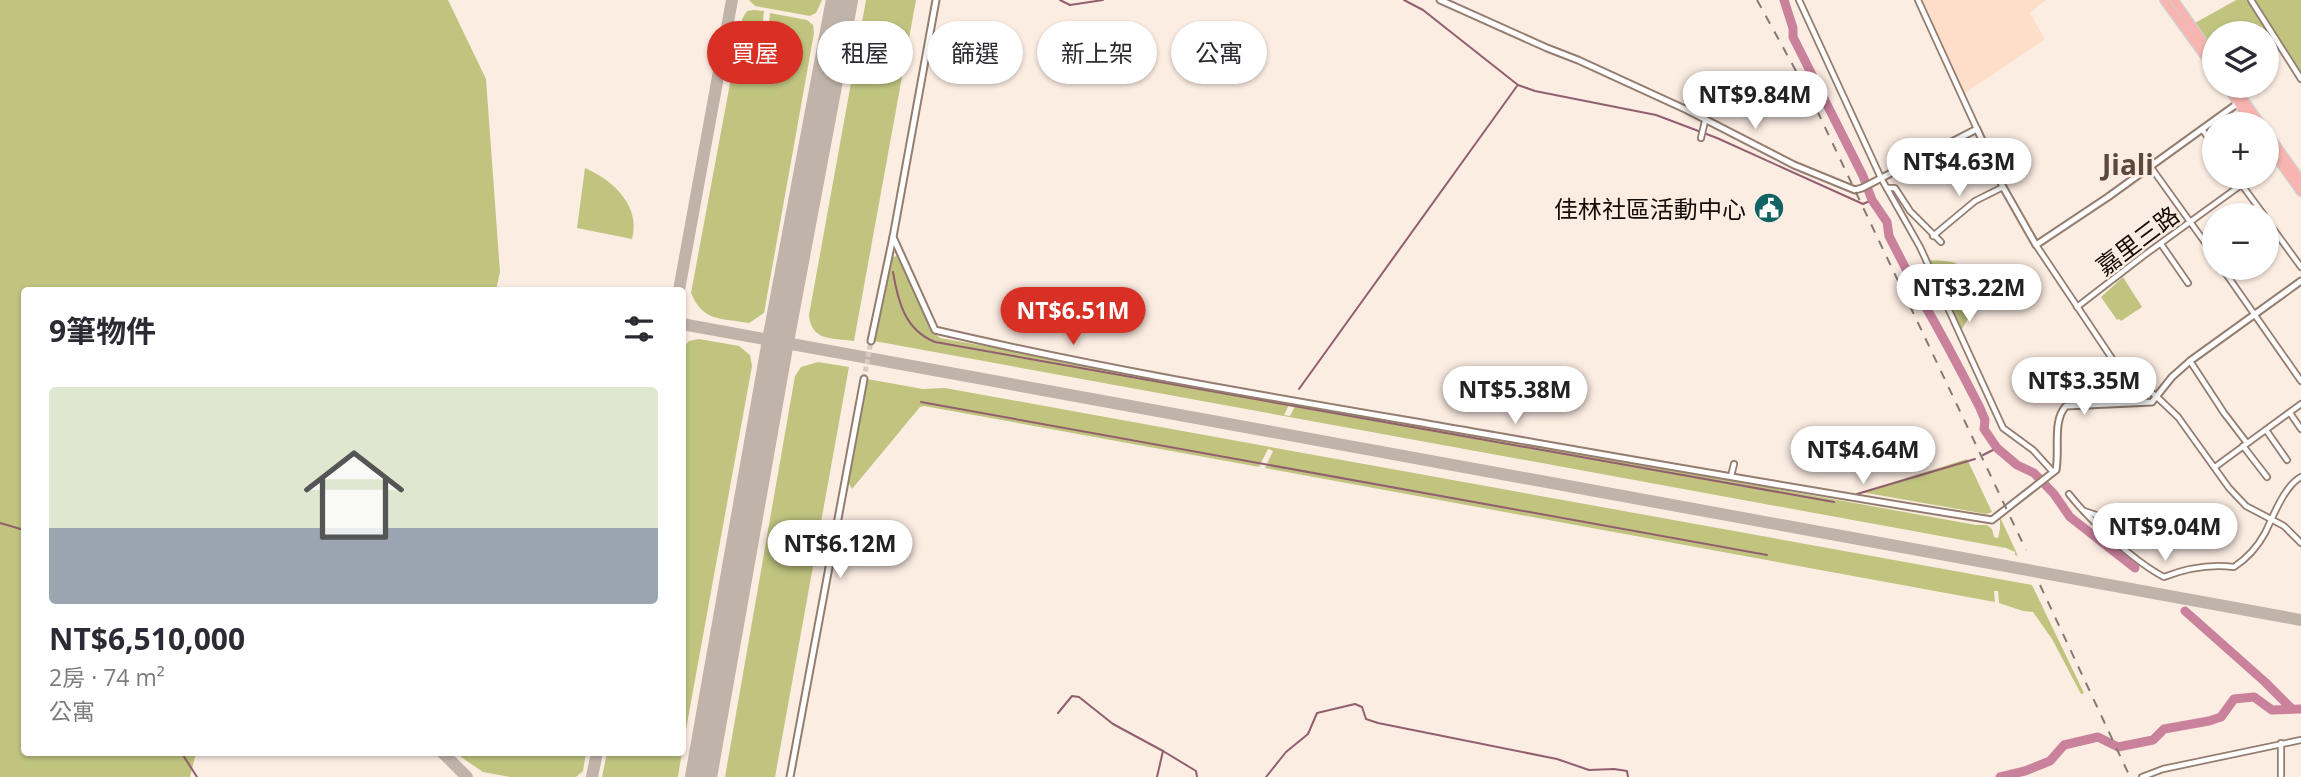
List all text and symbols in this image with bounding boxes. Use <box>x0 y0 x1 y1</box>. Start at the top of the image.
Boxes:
chip: 買屋 <box>707 21 803 84</box>
chip: 租屋 <box>817 21 913 84</box>
chip: 篩選 <box>927 21 1023 84</box>
chip: 新上架 <box>1037 21 1157 84</box>
chip: 公寓 <box>1171 21 1267 84</box>
map controls <box>2202 21 2279 280</box>
button: layers <box>2202 21 2279 98</box>
pin: NT$9.84M <box>1683 72 1827 131</box>
text: NT$9.84M <box>1699 78 1811 110</box>
button: + <box>2202 112 2279 189</box>
pin: NT$4.63M <box>1887 138 2031 198</box>
text: NT$4.63M <box>1903 145 2015 177</box>
district label: Jiali <box>2099 145 2154 183</box>
public building icon: 佳林社區活動中心 <box>1752 191 1786 225</box>
place label: 佳林社區活動中心 <box>1554 192 1746 225</box>
street label: 嘉里三路 <box>2089 198 2185 282</box>
button: − <box>2202 203 2279 280</box>
pin: NT$3.22M <box>1897 264 2041 324</box>
text: NT$3.22M <box>1913 271 2025 303</box>
pin: NT$6.51M <box>1001 288 1145 347</box>
text: NT$6.51M <box>1017 294 1129 326</box>
text: 9筆物件 <box>49 310 156 351</box>
icon: filters <box>620 310 658 348</box>
pin: NT$3.35M <box>2012 358 2156 417</box>
text: NT$3.35M <box>2028 364 2140 396</box>
pin: NT$5.38M <box>1443 366 1587 426</box>
text: NT$5.38M <box>1459 373 1571 405</box>
pin: NT$4.64M <box>1791 426 1935 486</box>
icon: home <box>291 432 417 558</box>
text: NT$4.64M <box>1807 433 1919 465</box>
pin: NT$9.04M <box>2093 504 2237 563</box>
text: NT$9.04M <box>2109 510 2221 542</box>
pin: NT$6.12M <box>768 520 912 580</box>
text: NT$6.12M <box>784 527 896 559</box>
text: NT$6,510,000 <box>49 618 245 659</box>
text: 2房 · 74 m² <box>49 661 165 693</box>
text: 公寓 <box>49 695 95 727</box>

